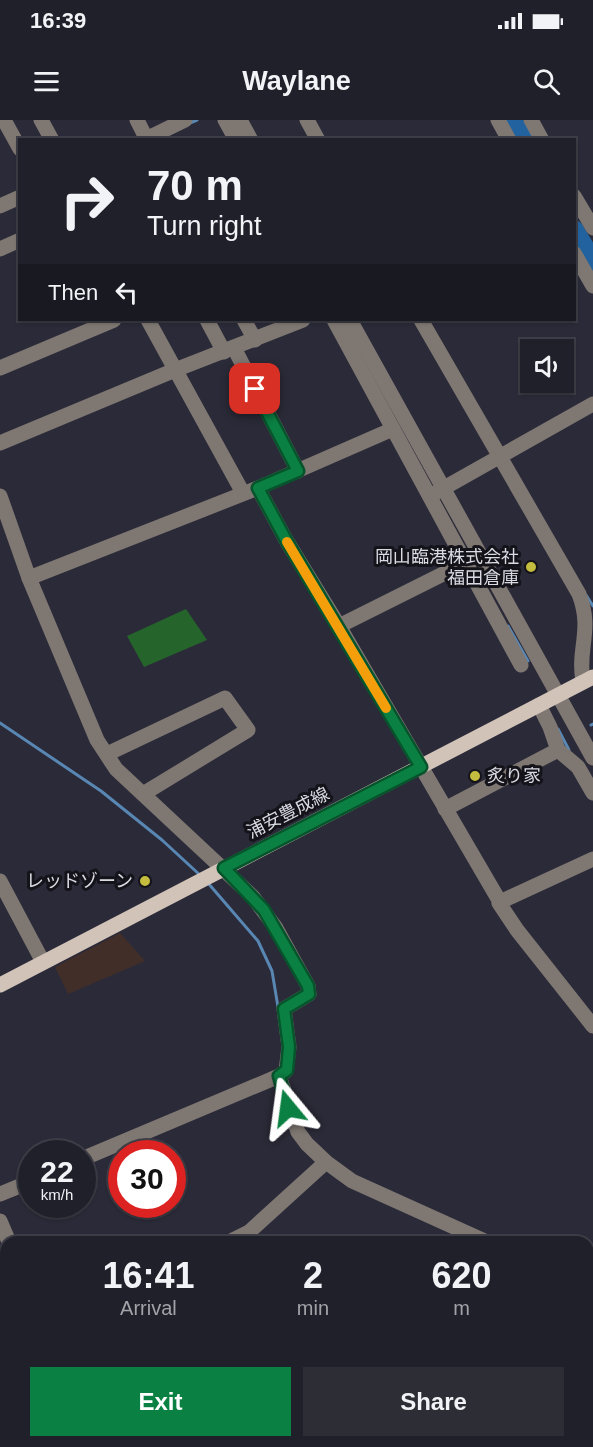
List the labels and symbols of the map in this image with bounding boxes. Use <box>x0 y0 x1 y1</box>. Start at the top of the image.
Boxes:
pin <box>229 363 280 414</box>
place label: 岡山臨港株式会社 福田倉庫 <box>375 547 519 588</box>
marker: 岡山臨港株式会社 福田倉庫 <box>524 560 538 574</box>
place label: 炙り家 <box>487 766 541 786</box>
marker: 炙り家 <box>468 769 482 783</box>
street label: 浦安豊成線 <box>243 784 333 842</box>
place label: レッドゾーン <box>26 871 133 891</box>
marker: レッドゾーン <box>138 874 152 888</box>
position arrow <box>256 1076 320 1140</box>
speed limit sign: 30 <box>108 1140 186 1218</box>

